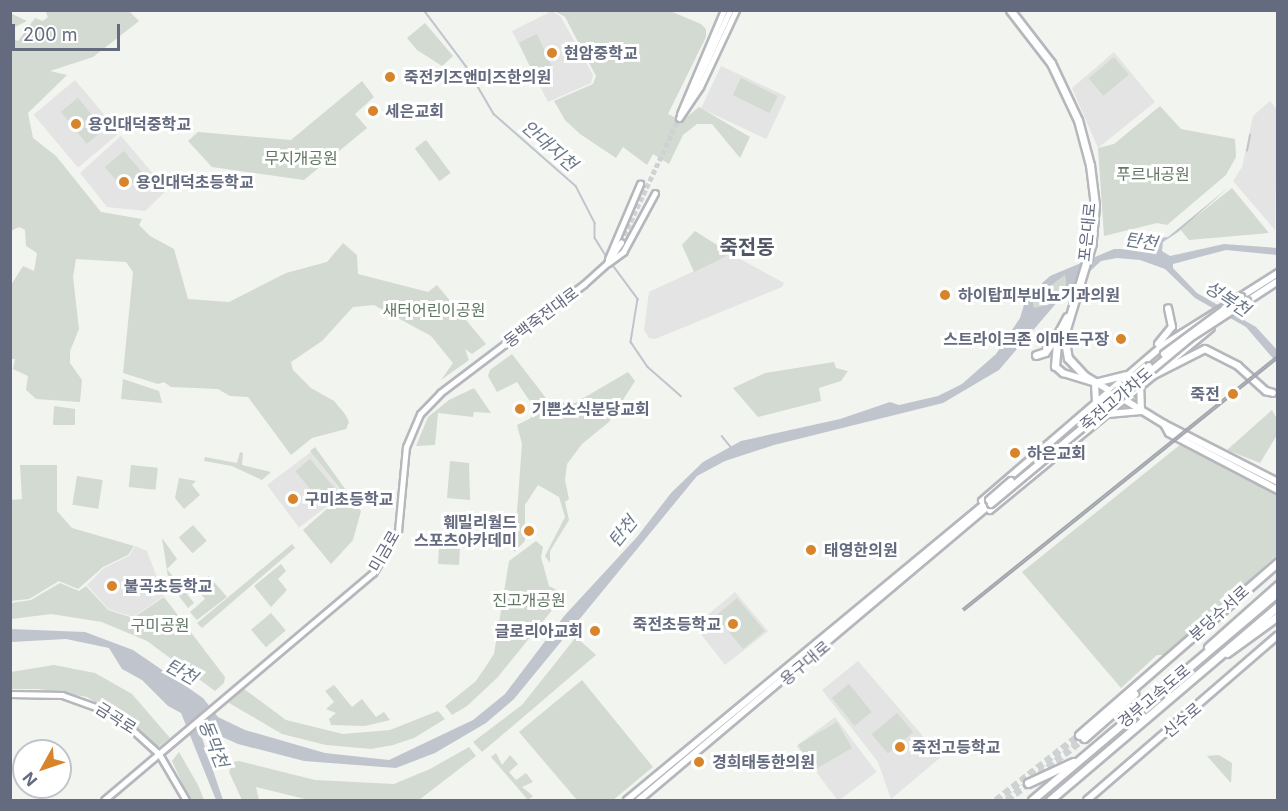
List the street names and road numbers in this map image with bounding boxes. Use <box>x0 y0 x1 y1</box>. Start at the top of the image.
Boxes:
street label: 포은대로 <box>1074 202 1100 262</box>
street label: 동백죽전대로 <box>500 283 582 351</box>
street label: 죽전고가차도 <box>1076 363 1156 435</box>
street label: 미금로 <box>365 527 403 575</box>
street label: 분당수서로 <box>1185 581 1253 645</box>
street label: 용구대로 <box>776 637 834 689</box>
street label: 경부고속도로 <box>1114 660 1194 732</box>
street label: 금곡로 <box>92 698 140 738</box>
street label: 신수로 <box>1159 698 1205 742</box>

